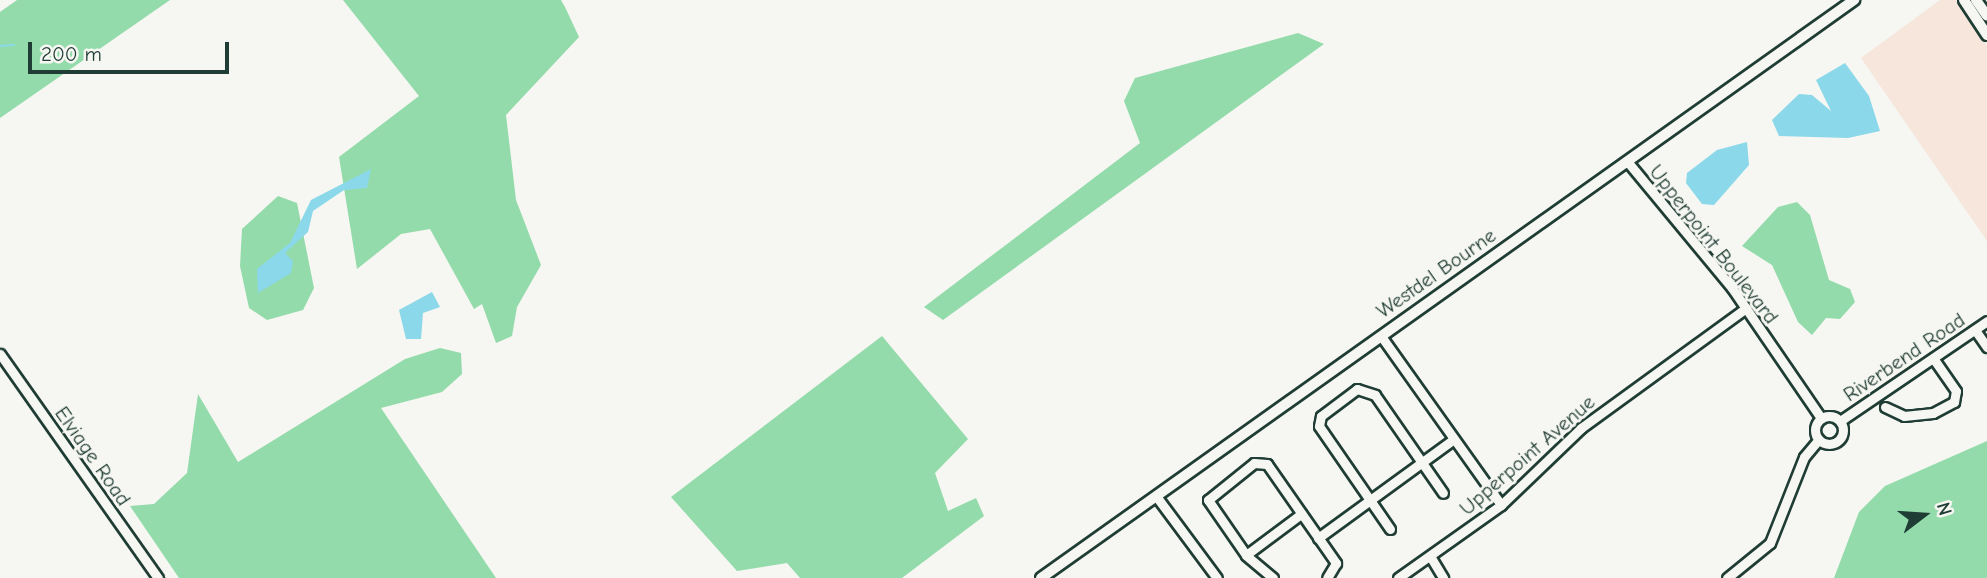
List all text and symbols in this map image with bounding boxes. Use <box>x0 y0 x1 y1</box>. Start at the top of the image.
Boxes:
scale bar <box>32 28 233 72</box>
text: 200 m <box>41 42 102 66</box>
street label: Upperpoint Boulevard <box>1644 159 1784 329</box>
street label: Westdel Bourne <box>1371 223 1501 323</box>
street label: Riverbend Road <box>1838 307 1970 407</box>
street label: Upperpoint Avenue <box>1454 389 1600 521</box>
street label: Elviage Road <box>50 401 136 511</box>
north arrow <box>1889 480 1959 550</box>
text: N <box>1932 500 1956 518</box>

